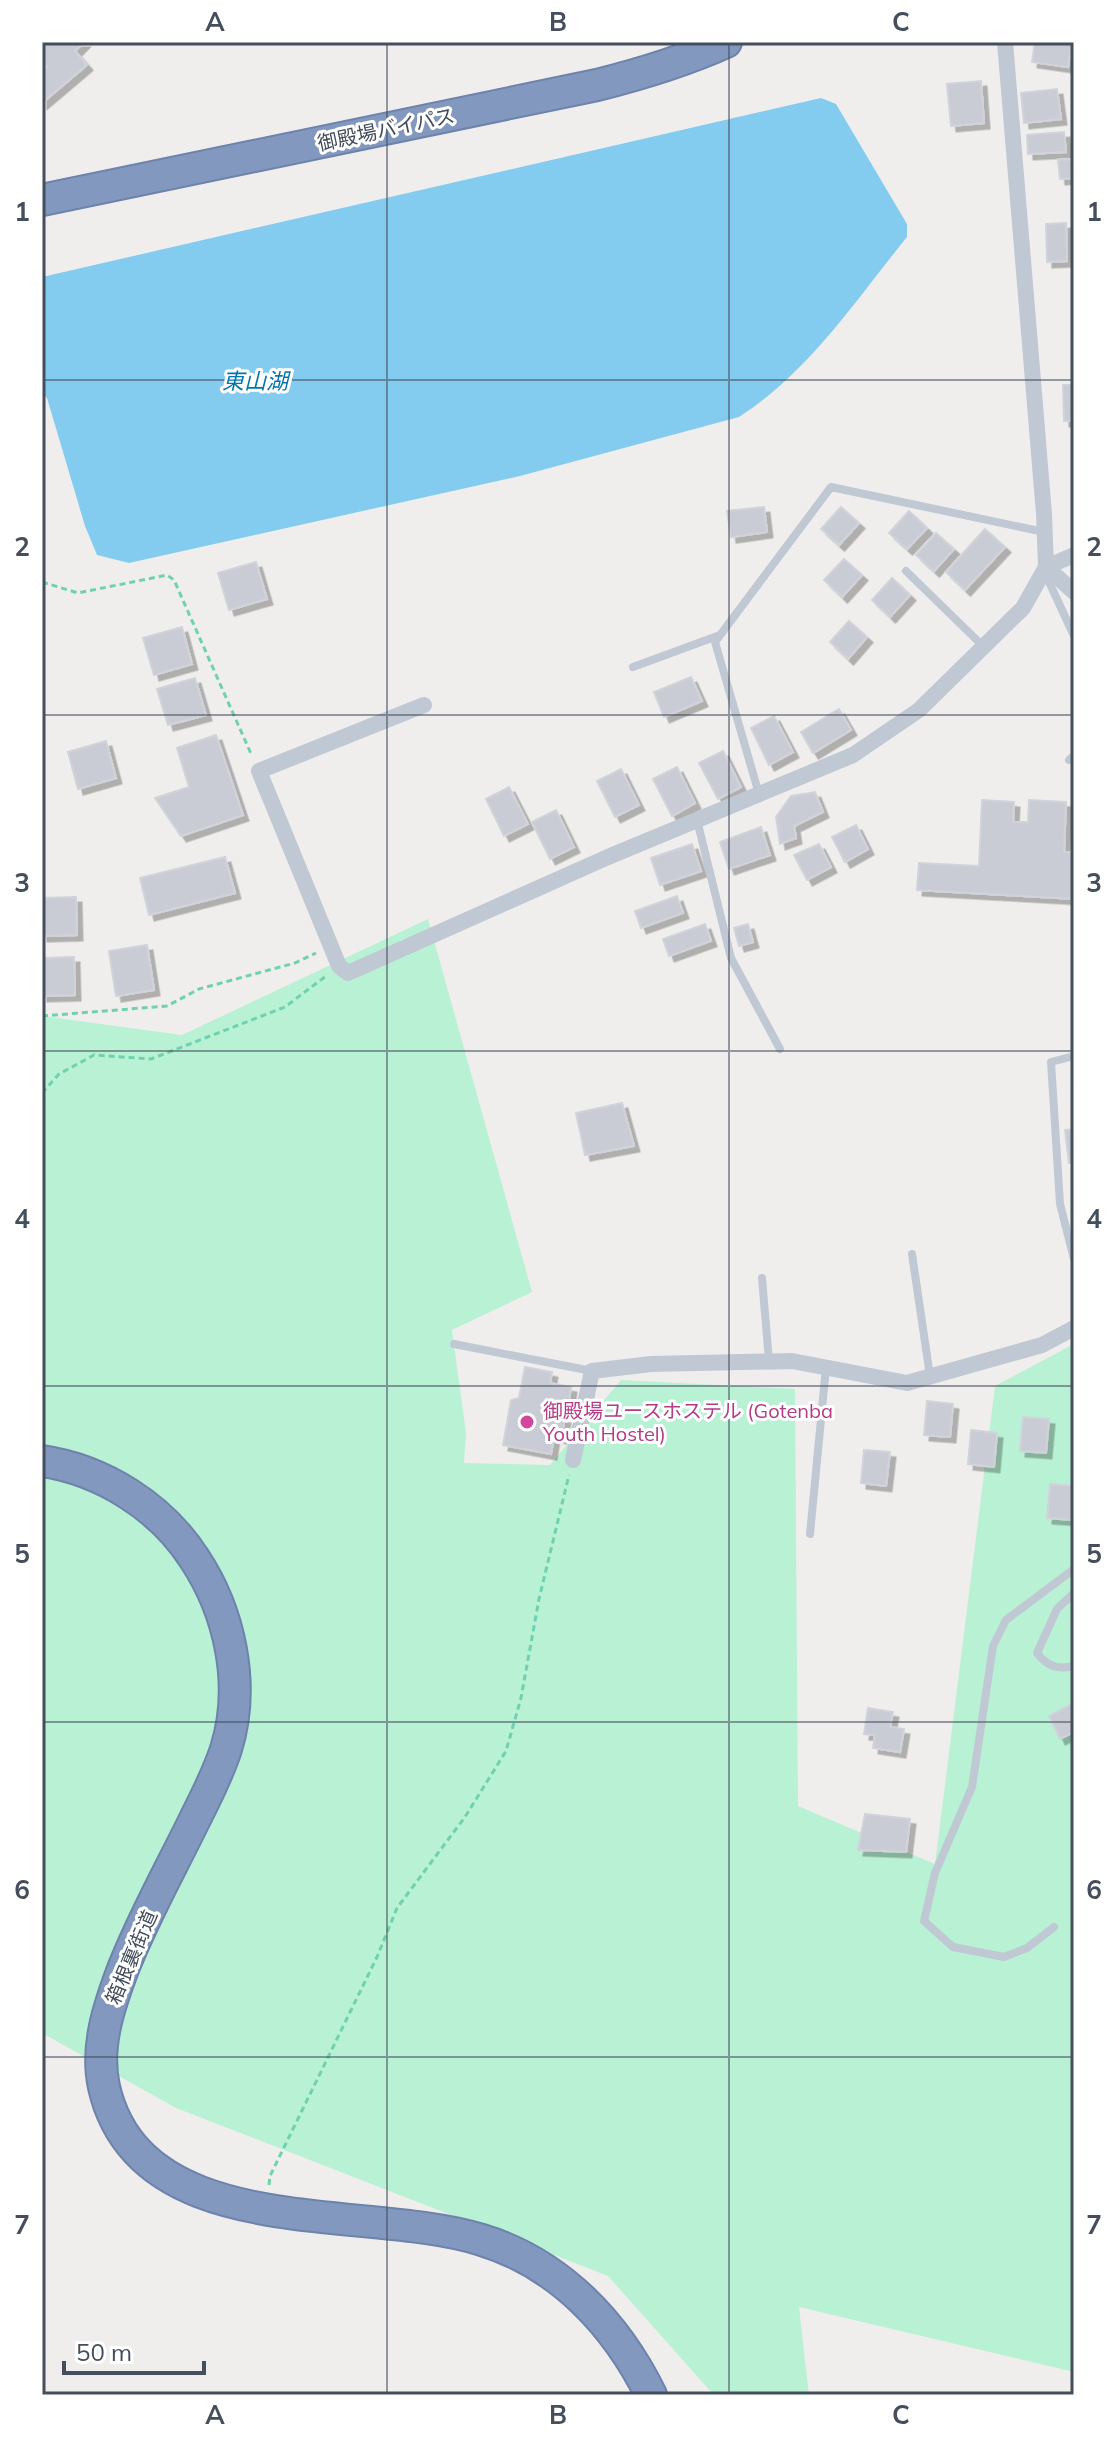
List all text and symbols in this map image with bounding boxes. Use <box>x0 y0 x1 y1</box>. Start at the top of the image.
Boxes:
text: A <box>205 5 225 38</box>
text: B <box>549 5 567 38</box>
text: C <box>892 5 910 38</box>
street label: 御殿場バイパス <box>315 102 457 156</box>
text: 1 <box>14 195 30 228</box>
text: 1 <box>1086 195 1102 228</box>
water label: 東山湖 <box>222 367 291 395</box>
text: 2 <box>14 530 30 563</box>
text: 2 <box>1086 530 1102 563</box>
text: 3 <box>14 866 30 899</box>
text: 3 <box>1086 866 1102 899</box>
text: 4 <box>14 1202 30 1235</box>
text: 4 <box>1086 1202 1102 1235</box>
place label: 御殿場ユースホステル (Gotenba Youth Hostel) <box>542 1398 833 1446</box>
marker: 御殿場ユースホステル (Gotenba Youth Hostel) <box>518 1413 536 1431</box>
text: 5 <box>14 1537 30 1570</box>
text: 5 <box>1086 1537 1102 1570</box>
text: 6 <box>14 1873 30 1906</box>
text: 6 <box>1086 1873 1102 1906</box>
street label: 箱根裏街道 <box>100 1906 162 2008</box>
text: 7 <box>14 2208 30 2241</box>
text: 7 <box>1086 2208 1102 2241</box>
scale bar <box>64 2325 204 2375</box>
text: 50 m <box>76 2337 132 2367</box>
text: A <box>205 2398 225 2431</box>
text: B <box>549 2398 567 2431</box>
text: C <box>892 2398 910 2431</box>

